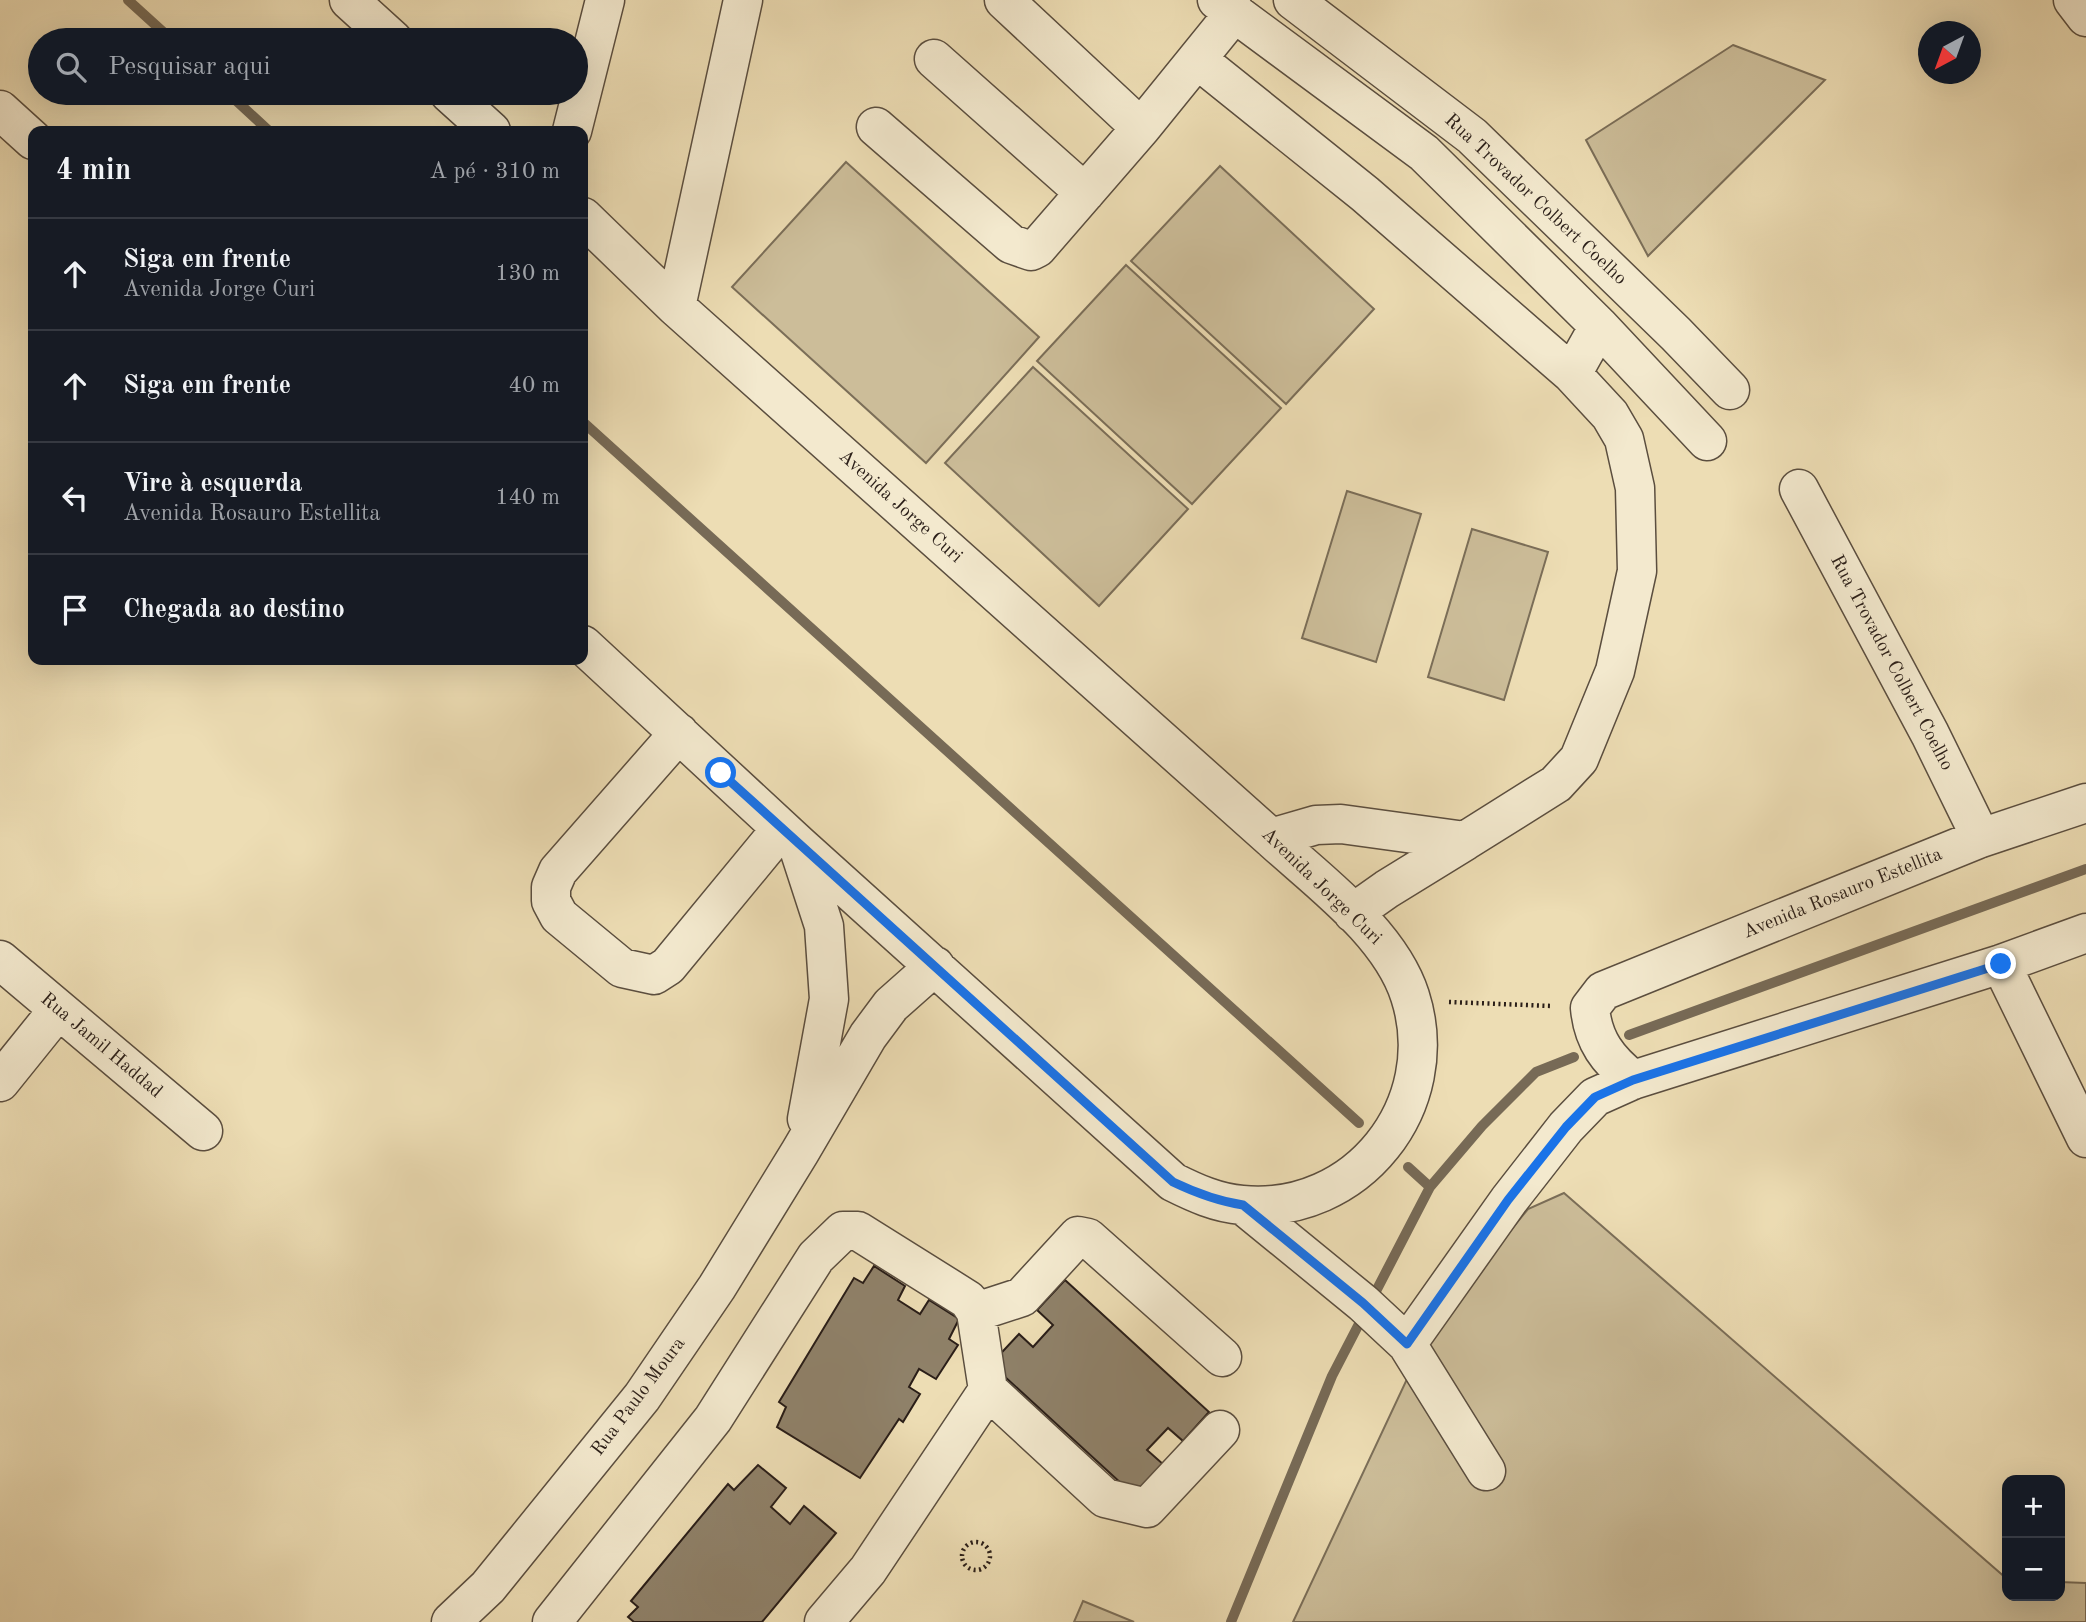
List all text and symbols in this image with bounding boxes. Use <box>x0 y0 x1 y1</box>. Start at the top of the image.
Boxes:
north arrow <box>1918 21 1981 84</box>
search box <box>28 28 588 105</box>
icon: search <box>52 48 90 86</box>
text: Pesquisar aqui <box>108 54 270 80</box>
street label: Rua Trovador Colbert Coelho <box>1440 111 1630 289</box>
text: 4 min <box>56 156 131 186</box>
text: A pé · 310 m <box>429 160 560 183</box>
text: Siga em frente <box>123 247 291 273</box>
icon: ahead <box>56 255 94 293</box>
text: 130 m <box>495 262 560 285</box>
text: Avenida Jorge Curi <box>123 278 315 301</box>
icon: ahead <box>56 367 94 405</box>
text: Siga em frente <box>123 373 291 399</box>
text: 40 m <box>509 374 560 397</box>
street label: Avenida Jorge Curi <box>835 447 965 567</box>
text: Vire à esquerda <box>123 471 303 497</box>
icon: left <box>56 479 94 517</box>
text: 140 m <box>495 486 560 509</box>
text: Avenida Rosauro Estellita <box>123 502 381 525</box>
street label: Rua Trovador Colbert Coelho <box>1826 552 1956 774</box>
icon: arrive <box>56 591 94 629</box>
text: Chegada ao destino <box>123 597 345 623</box>
route start <box>705 757 736 788</box>
street label: Avenida Jorge Curi <box>1257 825 1385 949</box>
street label: Avenida Rosauro Estellita <box>1741 845 1946 943</box>
route end <box>1985 948 2016 979</box>
street label: Rua Jamil Haddad <box>37 990 165 1102</box>
street label: Rua Paulo Moura <box>588 1334 690 1460</box>
map controls <box>2002 1475 2065 1601</box>
button: + <box>2002 1475 2065 1538</box>
button: − <box>2002 1538 2065 1601</box>

